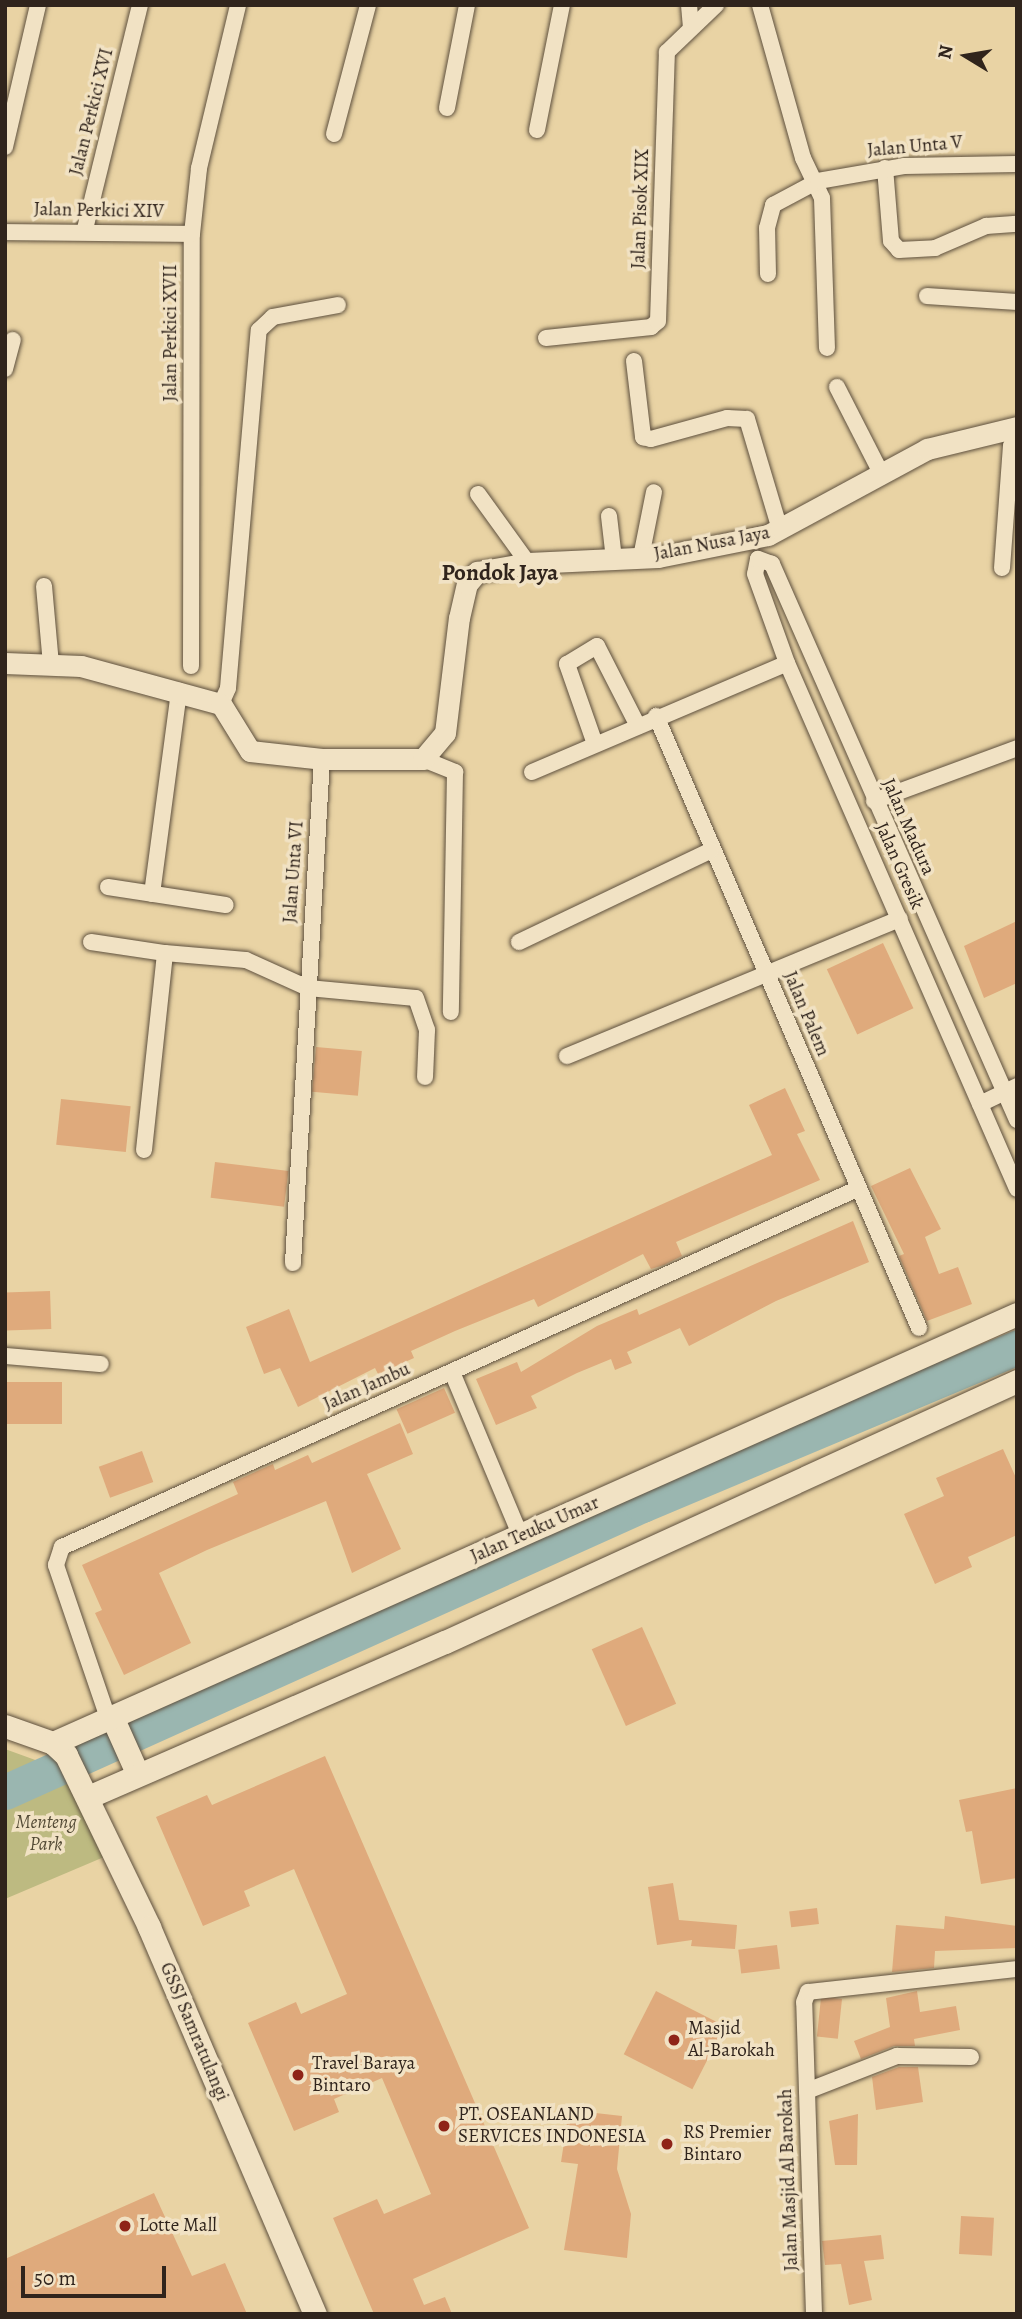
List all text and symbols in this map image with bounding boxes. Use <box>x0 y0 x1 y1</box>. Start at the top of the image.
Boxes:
north arrow <box>931 21 1001 91</box>
text: N <box>931 43 959 61</box>
street label: Jalan Perkici XVI <box>65 46 119 178</box>
street label: Jalan Unta V <box>866 131 964 163</box>
street label: Jalan Pisok XIX <box>628 149 654 269</box>
street label: Jalan Perkici XIV <box>34 198 164 224</box>
street label: Jalan Perkici XVII <box>160 264 182 402</box>
street label: Jalan Nusa Jaya <box>652 522 772 566</box>
district label: Pondok Jaya <box>442 559 558 587</box>
street label: Jalan Madura <box>877 775 939 879</box>
street label: Jalan Gresik <box>870 819 928 913</box>
street label: Jalan Unta VI <box>279 820 309 924</box>
street label: Jalan Palem <box>778 968 834 1060</box>
street label: Jalan Jambu <box>320 1358 414 1416</box>
street label: Jalan Teuku Umar <box>467 1491 603 1569</box>
park label: Menteng Park <box>15 1812 77 1856</box>
street label: GSSJ Samratulangi <box>155 1959 233 2105</box>
place label: Masjid Al-Barokah <box>688 2018 775 2062</box>
marker: Masjid Al-Barokah <box>666 2032 682 2048</box>
place label: Travel Baraya Bintaro <box>312 2053 415 2097</box>
marker: Travel Baraya Bintaro <box>290 2067 306 2083</box>
street label: Jalan Masjid Al Barokah <box>774 2088 804 2272</box>
place label: PT. OSEANLAND SERVICES INDONESIA <box>458 2104 645 2148</box>
marker: PT. OSEANLAND SERVICES INDONESIA <box>436 2118 452 2134</box>
place label: RS Premier Bintaro <box>683 2122 771 2166</box>
marker: RS Premier Bintaro <box>657 2134 677 2154</box>
place label: Lotte Mall <box>139 2215 217 2237</box>
marker: Lotte Mall <box>117 2218 133 2234</box>
scale bar <box>24 2252 170 2296</box>
text: 50 m <box>34 2264 76 2292</box>

